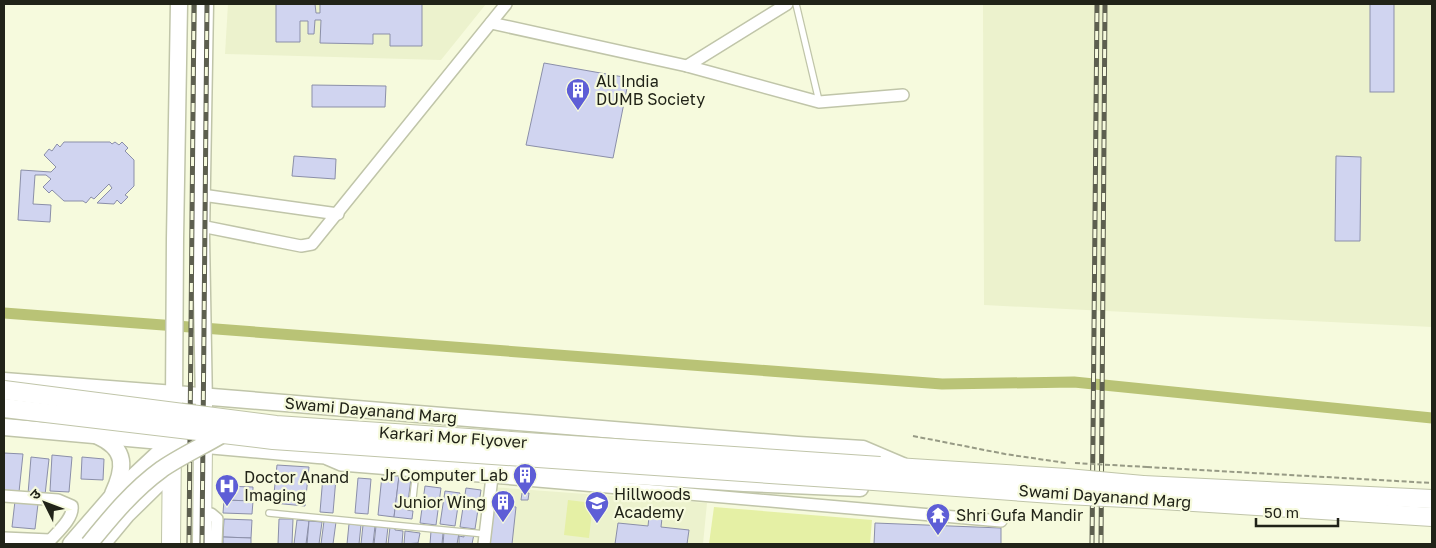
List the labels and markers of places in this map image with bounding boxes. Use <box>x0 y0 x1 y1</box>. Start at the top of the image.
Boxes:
place label: All India DUMB Society <box>596 71 705 109</box>
building icon: All India DUMB Society <box>565 77 591 111</box>
building icon: Jr Computer Lab <box>512 462 538 496</box>
place label: Jr Computer Lab <box>381 465 508 485</box>
place label: Doctor Anand Imaging <box>244 467 349 505</box>
hospital icon: Doctor Anand Imaging <box>214 473 240 507</box>
place label: Hillwoods Academy <box>614 484 691 522</box>
building icon: Junior Wing <box>490 489 516 523</box>
school or university icon: Hillwoods Academy <box>584 490 610 524</box>
place label: Junior Wing <box>394 492 486 512</box>
temple icon: Shri Gufa Mandir <box>925 502 951 536</box>
place label: Shri Gufa Mandir <box>956 505 1083 525</box>

